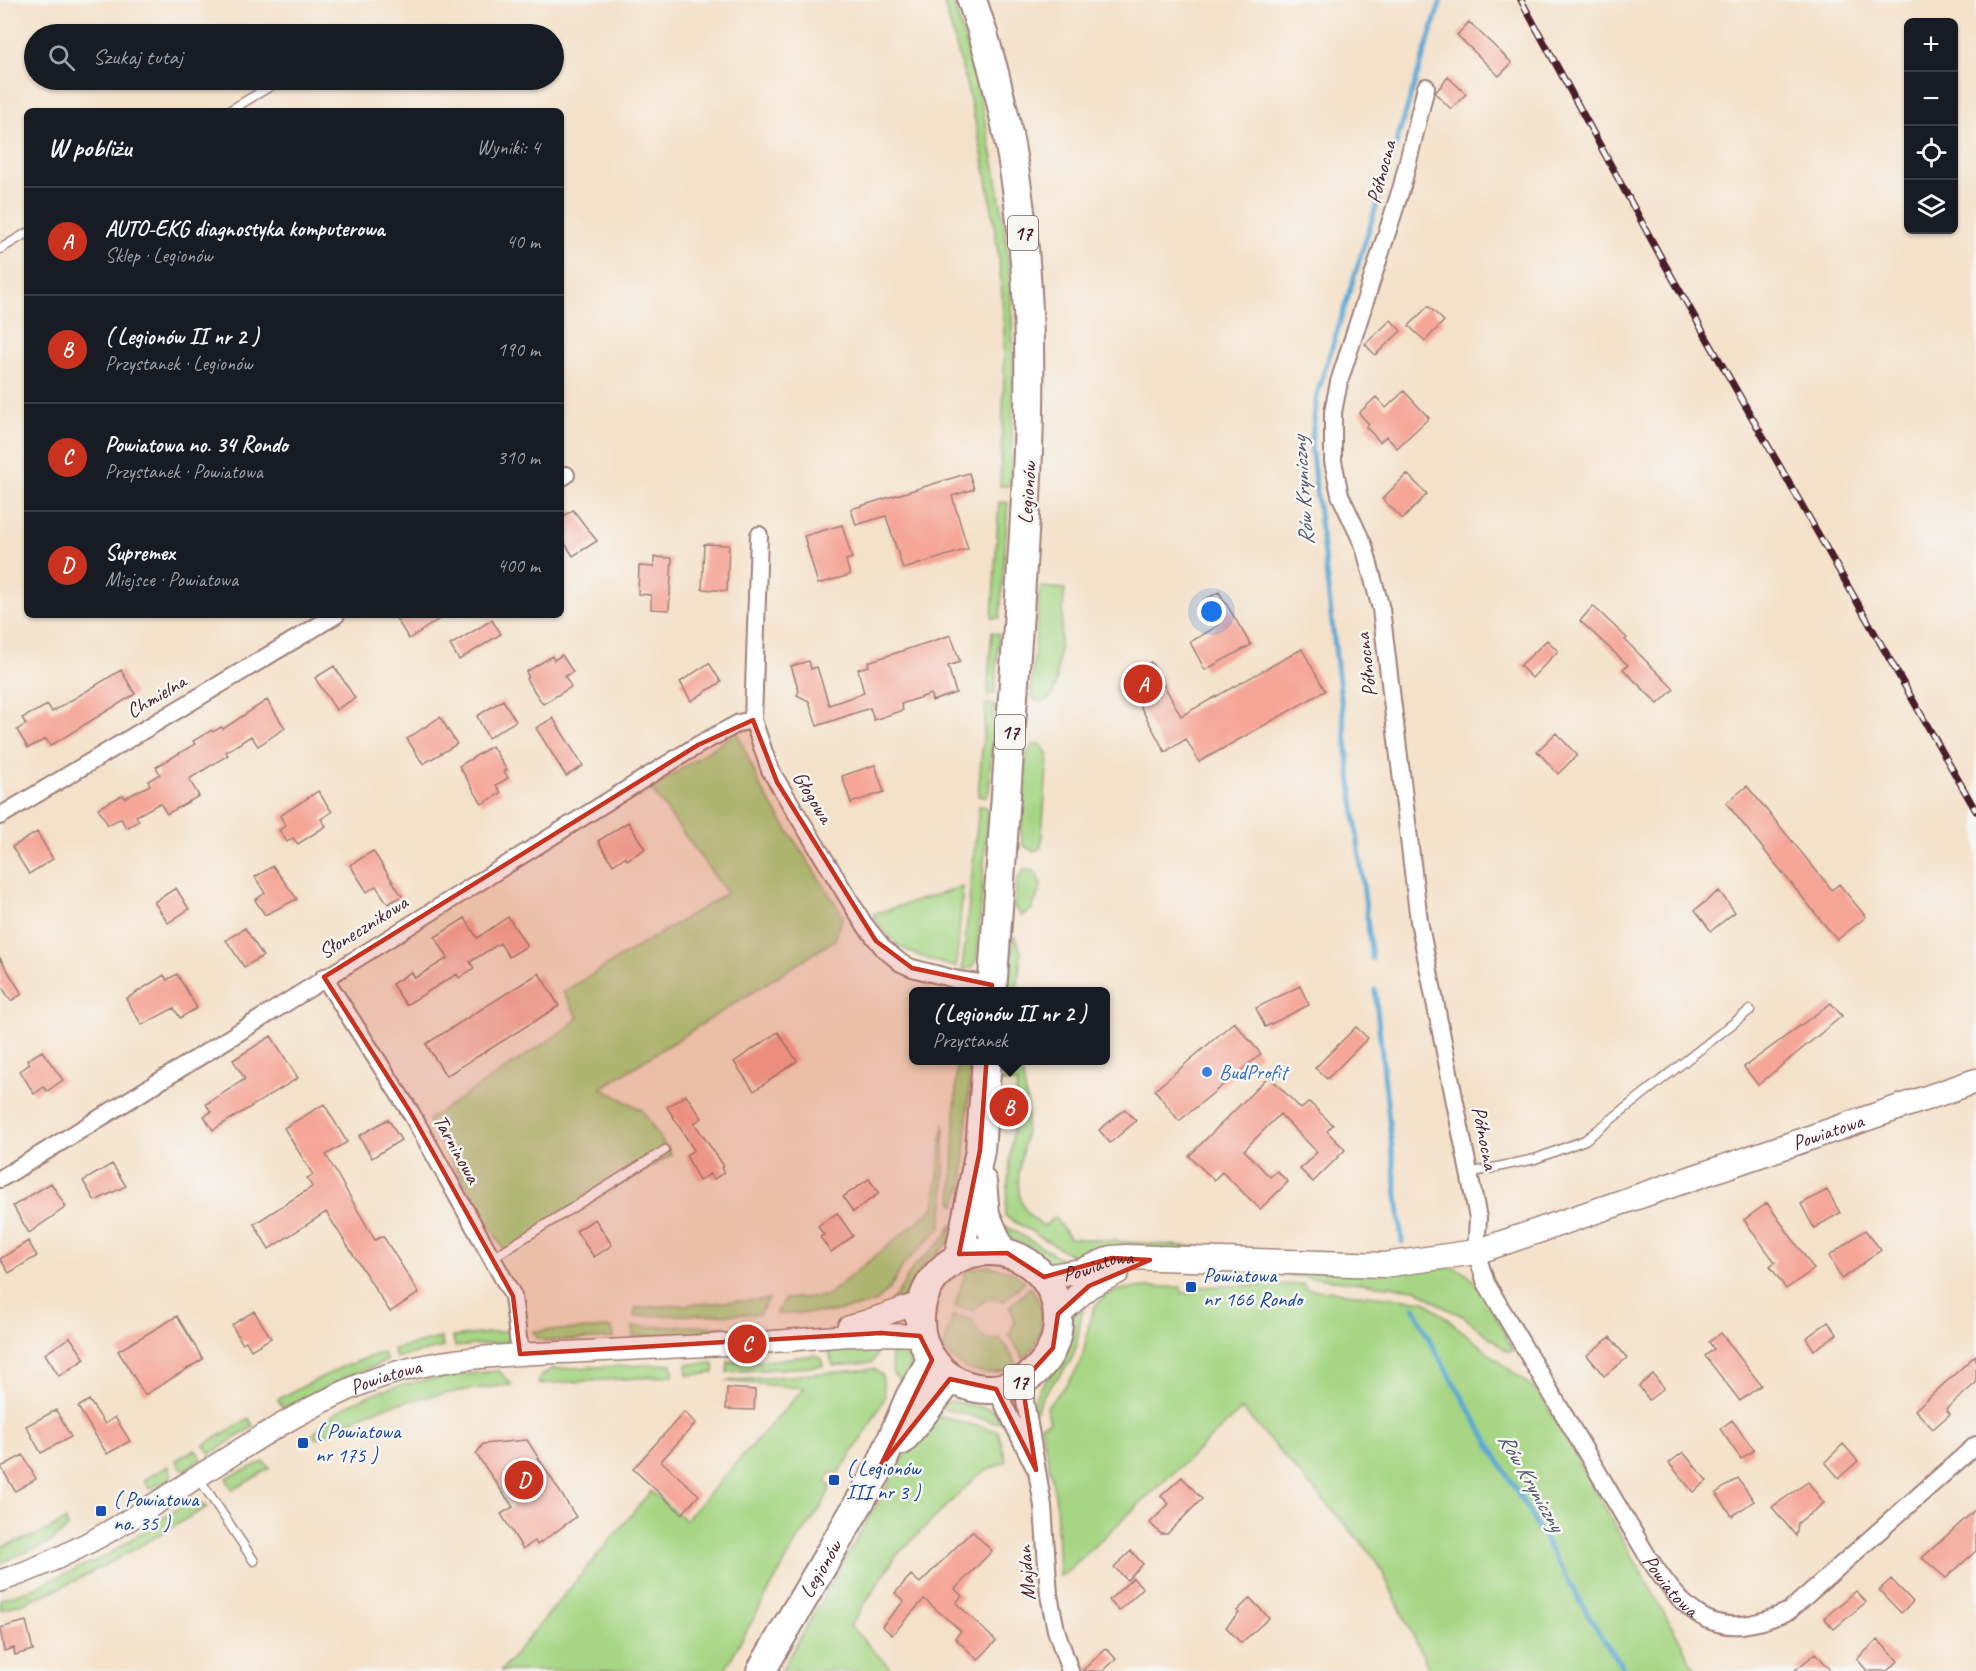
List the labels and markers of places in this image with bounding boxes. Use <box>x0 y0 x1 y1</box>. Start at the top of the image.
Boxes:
pin: A <box>1124 662 1162 706</box>
place label: BudProfit <box>1219 1059 1290 1085</box>
marker: BudProfit <box>1200 1065 1214 1079</box>
pin: B <box>990 1084 1028 1130</box>
place label: Powiatowa nr 166 Rondo <box>1203 1262 1305 1312</box>
marker: Powiatowa nr 166 Rondo <box>1184 1280 1198 1294</box>
pin: C <box>728 1322 766 1366</box>
place label: ( Powiatowa nr 175 ) <box>315 1418 402 1468</box>
marker: ( Powiatowa nr 175 ) <box>296 1436 310 1450</box>
place label: ( Legionów III nr 3 ) <box>846 1455 922 1505</box>
pin: D <box>504 1458 544 1502</box>
marker: ( Legionów III nr 3 ) <box>827 1473 841 1487</box>
place label: ( Powiatowa no. 35 ) <box>113 1486 200 1536</box>
marker: ( Powiatowa no. 35 ) <box>94 1504 108 1518</box>

